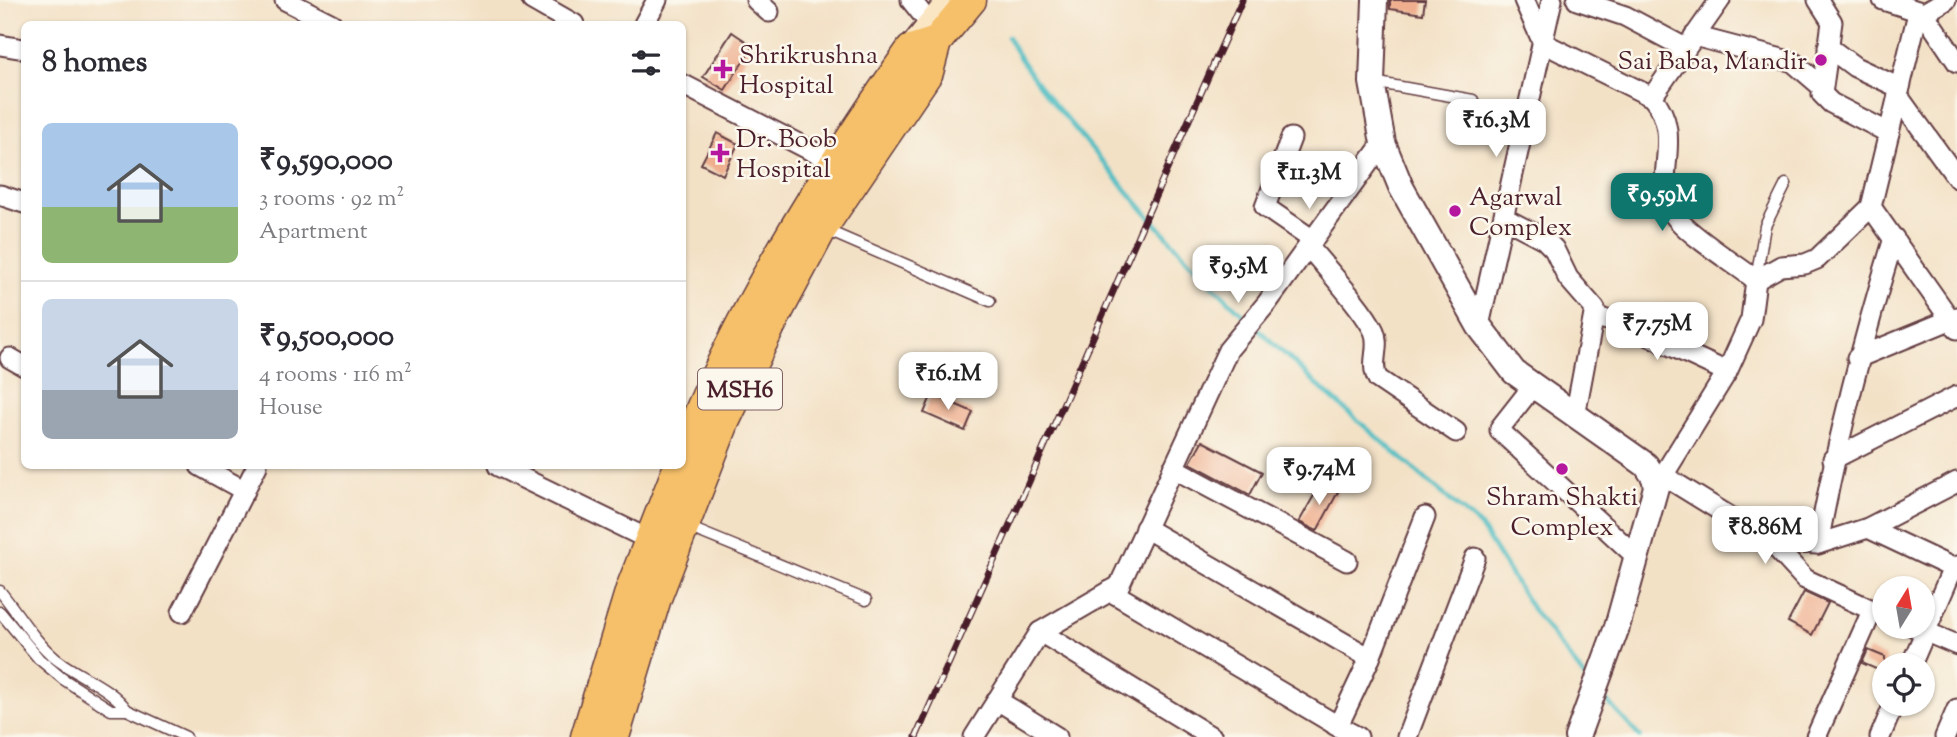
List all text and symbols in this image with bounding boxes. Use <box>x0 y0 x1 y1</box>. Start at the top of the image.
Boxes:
place label: Shrikrushna Hospital <box>739 38 878 105</box>
text: 8 homes <box>42 42 147 85</box>
icon: filters <box>627 44 665 82</box>
place label: Sai Baba, Mandir <box>1618 44 1807 81</box>
marker: Sai Baba, Mandir <box>1813 52 1829 68</box>
marker: Shrikrushna Hospital <box>713 59 733 79</box>
pin: ₹16.3M <box>1439 100 1553 159</box>
text: ₹16.3M <box>1462 105 1530 138</box>
place label: Dr. Boob Hospital <box>736 122 837 189</box>
text: ₹9,590,000 <box>259 140 393 183</box>
marker: Dr. Boob Hospital <box>710 143 730 163</box>
icon: home <box>98 151 182 235</box>
pin: ₹11.3M <box>1252 152 1366 211</box>
text: ₹11.3M <box>1276 157 1342 190</box>
pin: ₹9.59M <box>1605 174 1719 233</box>
text: ₹9.59M <box>1627 179 1697 212</box>
place label: Agarwal Complex <box>1469 180 1572 247</box>
text: 3 rooms · 92 m² <box>259 183 404 216</box>
marker: Agarwal Complex <box>1447 203 1463 219</box>
text: Apartment <box>259 216 368 249</box>
pin: ₹9.5M <box>1189 246 1287 305</box>
text: ₹9.5M <box>1208 251 1268 284</box>
pin: ₹7.75M <box>1600 302 1714 362</box>
text: ₹7.75M <box>1622 308 1692 341</box>
text: ₹9,500,000 <box>259 316 394 359</box>
icon: home <box>98 327 182 411</box>
pin: ₹16.1M <box>891 352 1005 412</box>
text: ₹16.1M <box>915 358 981 391</box>
text: 4 rooms · 116 m² <box>259 359 412 392</box>
road number: MSH6 <box>698 368 782 410</box>
text: House <box>259 392 323 425</box>
pin: ₹9.74M <box>1262 448 1376 507</box>
text: ₹9.74M <box>1283 453 1355 486</box>
marker: Shram Shakti Complex <box>1554 461 1570 477</box>
place label: Shram Shakti Complex <box>1486 480 1638 547</box>
pin: ₹8.86M <box>1708 506 1822 566</box>
text: ₹8.86M <box>1728 512 1802 545</box>
north arrow <box>1872 576 1936 639</box>
map controls <box>1872 576 1935 716</box>
button: locate <box>1872 653 1935 716</box>

